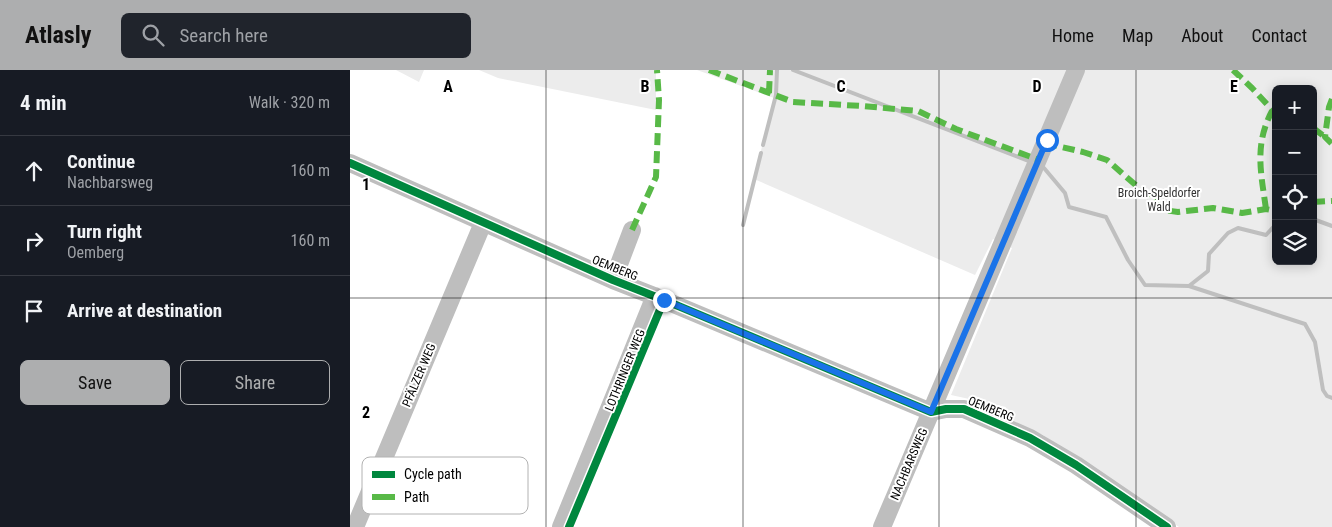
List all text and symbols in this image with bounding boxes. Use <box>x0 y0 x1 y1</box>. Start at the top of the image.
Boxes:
search box <box>121 13 471 58</box>
text: Atlasly <box>25 21 91 49</box>
icon: search <box>139 21 167 49</box>
text: Search here <box>179 24 268 47</box>
text: Home <box>1052 25 1094 46</box>
text: Map <box>1122 25 1153 46</box>
text: About <box>1181 25 1223 46</box>
text: Contact <box>1251 25 1307 46</box>
text: A <box>443 77 453 96</box>
text: B <box>641 77 650 96</box>
text: C <box>836 77 846 96</box>
text: D <box>1032 77 1042 96</box>
text: E <box>1230 77 1238 96</box>
map controls <box>1272 85 1317 265</box>
button: + <box>1272 85 1317 130</box>
text: 4 min <box>20 91 67 115</box>
text: Walk · 320 m <box>249 93 330 112</box>
route start <box>1036 129 1059 152</box>
button: − <box>1272 130 1317 175</box>
text: Continue <box>67 150 135 173</box>
icon: ahead <box>20 157 48 185</box>
text: 160 m <box>291 161 330 180</box>
text: Nachbarsweg <box>67 173 153 192</box>
text: 1 <box>362 175 370 194</box>
button: locate <box>1272 175 1317 220</box>
park label: Broich-Speldorfer Wald <box>1118 186 1201 214</box>
text: Turn right <box>67 220 142 243</box>
button: layers <box>1272 220 1317 265</box>
icon: right <box>20 227 48 255</box>
text: 160 m <box>291 231 330 250</box>
text: Oemberg <box>67 243 124 262</box>
street label: OEMBERG <box>590 252 640 284</box>
route end <box>653 289 676 312</box>
icon: arrive <box>20 297 48 325</box>
text: Arrive at destination <box>67 299 222 322</box>
street label: LOTHRINGER WEG <box>602 327 648 413</box>
street label: PFÄLZER WEG <box>398 341 439 409</box>
button: Save <box>20 360 170 405</box>
button: Share <box>180 360 330 405</box>
street label: OEMBERG <box>966 393 1016 425</box>
text: 2 <box>362 403 370 422</box>
street label: NACHBARSWEG <box>888 426 930 502</box>
legend <box>362 457 528 514</box>
text: Cycle path <box>404 466 462 482</box>
text: Path <box>404 489 429 505</box>

